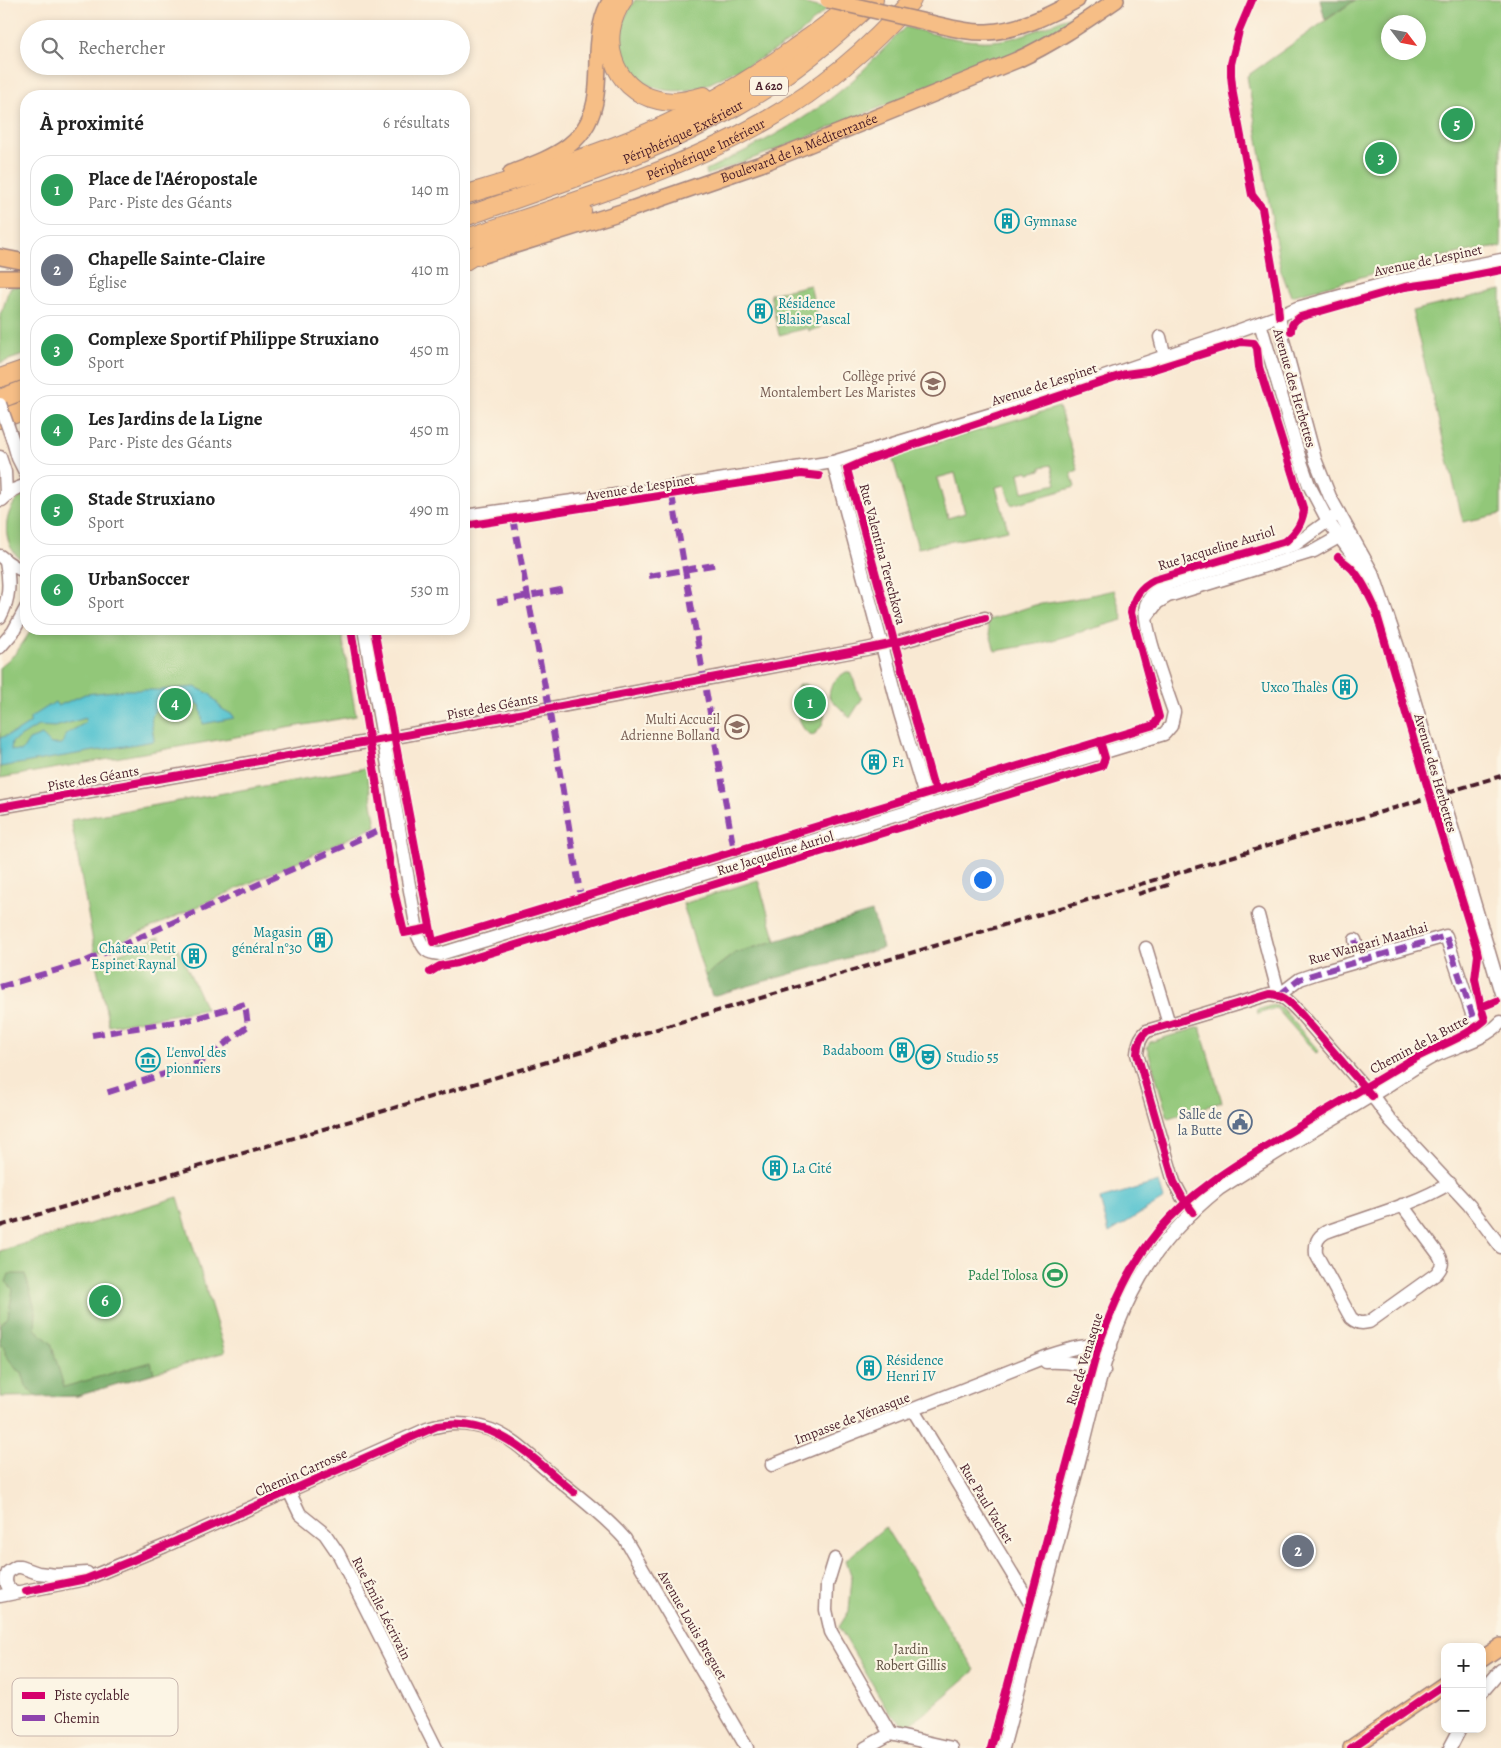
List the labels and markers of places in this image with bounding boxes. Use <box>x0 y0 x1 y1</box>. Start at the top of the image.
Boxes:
pin: 5 <box>1441 105 1473 143</box>
pin: 3 <box>1365 139 1397 177</box>
building icon: Gymnase <box>994 208 1020 234</box>
place label: Gymnase <box>1024 212 1077 231</box>
place label: Résidence Blaise Pascal <box>778 294 851 329</box>
building icon: Résidence Blaise Pascal <box>747 298 773 324</box>
place label: Collège privé Montalembert Les Maristes <box>760 367 916 402</box>
school or university icon: Collège privé Montalembert Les Maristes <box>920 371 946 397</box>
building icon: Uxco Thalès <box>1332 674 1358 700</box>
place label: Uxco Thalès <box>1261 678 1328 697</box>
pin: 1 <box>794 684 826 722</box>
pin: 4 <box>159 685 191 723</box>
place label: Multi Accueil Adrienne Bolland <box>620 710 721 745</box>
school or university icon: Multi Accueil Adrienne Bolland <box>724 714 750 740</box>
building icon: F1 <box>861 749 887 775</box>
place label: F1 <box>892 753 904 772</box>
place label: Magasin général n°30 <box>232 923 302 958</box>
building icon: Magasin général n°30 <box>307 927 333 953</box>
place label: Château Petit Espinet Raynal <box>91 939 177 974</box>
building icon: Château Petit Espinet Raynal <box>181 943 207 969</box>
building icon: Badaboom <box>889 1037 915 1063</box>
place label: Badaboom <box>822 1041 884 1060</box>
place label: L'envol des pionniers <box>166 1043 226 1078</box>
theatre icon: Studio 55 <box>915 1044 941 1070</box>
museum icon: L'envol des pionniers <box>135 1047 161 1073</box>
place label: Studio 55 <box>946 1048 999 1067</box>
place label: Salle de la Butte <box>1178 1105 1222 1140</box>
public building icon: Salle de la Butte <box>1227 1109 1253 1135</box>
building icon: La Cité <box>762 1155 788 1181</box>
place label: La Cité <box>792 1159 832 1178</box>
sports icon: Padel Tolosa <box>1042 1262 1068 1288</box>
place label: Padel Tolosa <box>968 1266 1038 1285</box>
pin: 6 <box>89 1282 121 1320</box>
place label: Résidence Henri IV <box>886 1351 943 1386</box>
building icon: Résidence Henri IV <box>856 1355 882 1381</box>
pin: 2 <box>1282 1532 1314 1570</box>

